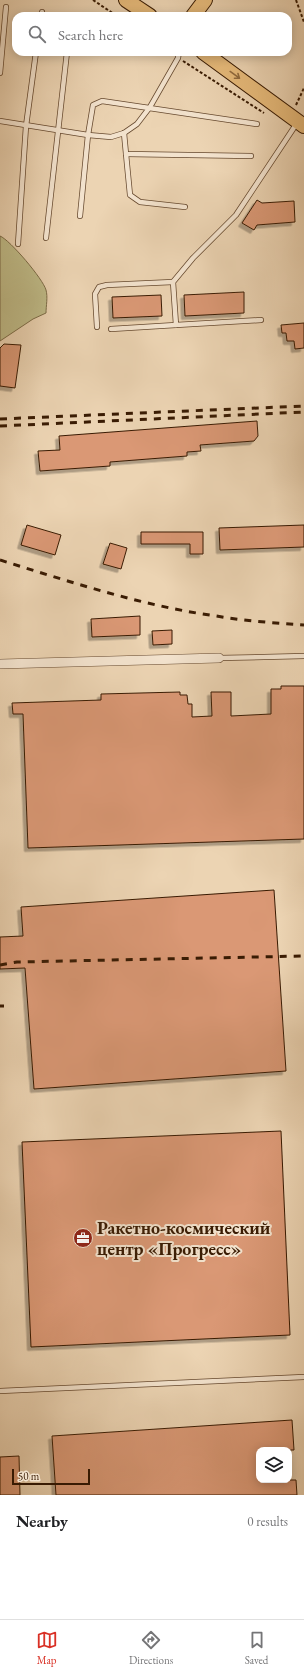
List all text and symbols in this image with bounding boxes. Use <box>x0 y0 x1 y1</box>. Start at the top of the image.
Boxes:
search box <box>12 12 292 56</box>
icon: search <box>26 23 48 45</box>
text: Search here <box>58 25 123 44</box>
one-way arrow <box>229 71 240 79</box>
place label: Ракетно-космический центр «Прогресс» <box>97 1216 271 1260</box>
office icon: Ракетно-космический центр «Прогресс» <box>72 1227 94 1249</box>
map controls <box>256 1447 292 1483</box>
button: layers <box>256 1447 292 1483</box>
scale bar <box>12 1467 90 1486</box>
text: 50 m <box>18 1469 39 1483</box>
text: Nearby <box>16 1510 68 1532</box>
text: 0 results <box>247 1513 288 1530</box>
tab: Map <box>36 1629 58 1667</box>
tab: Directions <box>129 1629 173 1667</box>
tab: Saved <box>245 1629 268 1667</box>

